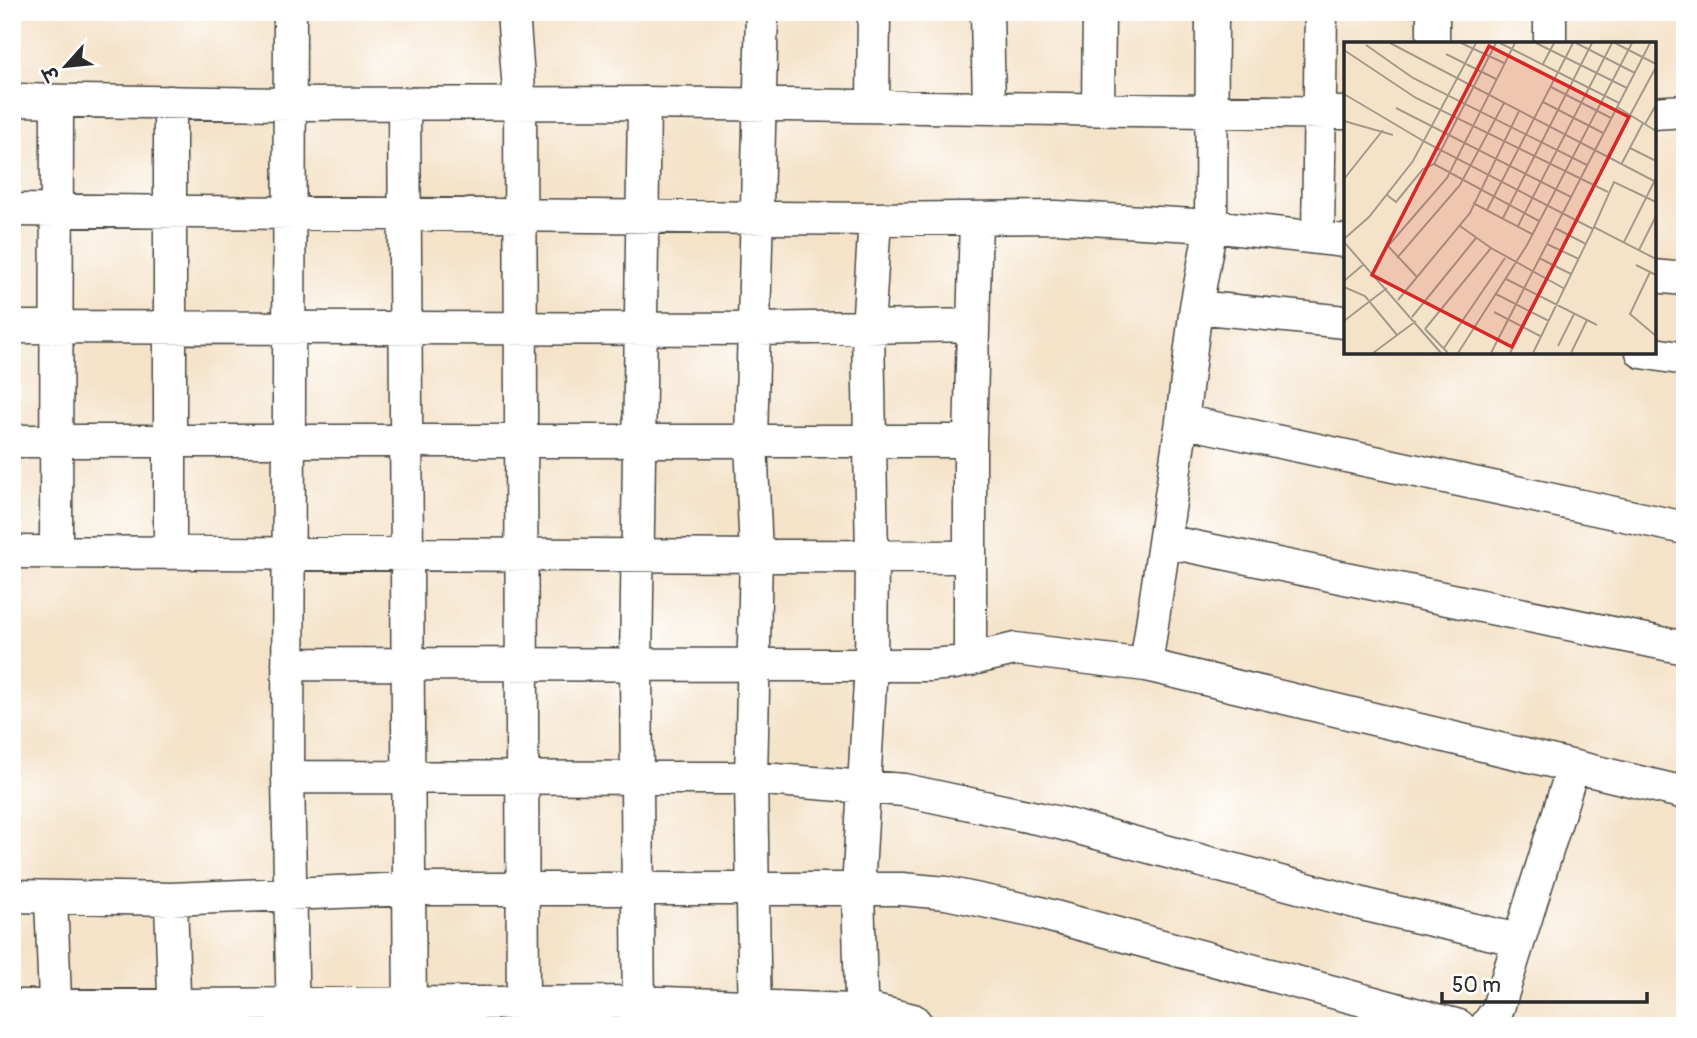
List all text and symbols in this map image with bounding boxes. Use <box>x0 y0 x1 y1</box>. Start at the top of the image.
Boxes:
north arrow <box>32 32 102 102</box>
inset map <box>1344 42 1655 354</box>
text: उ <box>37 60 66 86</box>
scale bar <box>1442 961 1646 1005</box>
text: 50 m <box>1452 972 1501 999</box>

